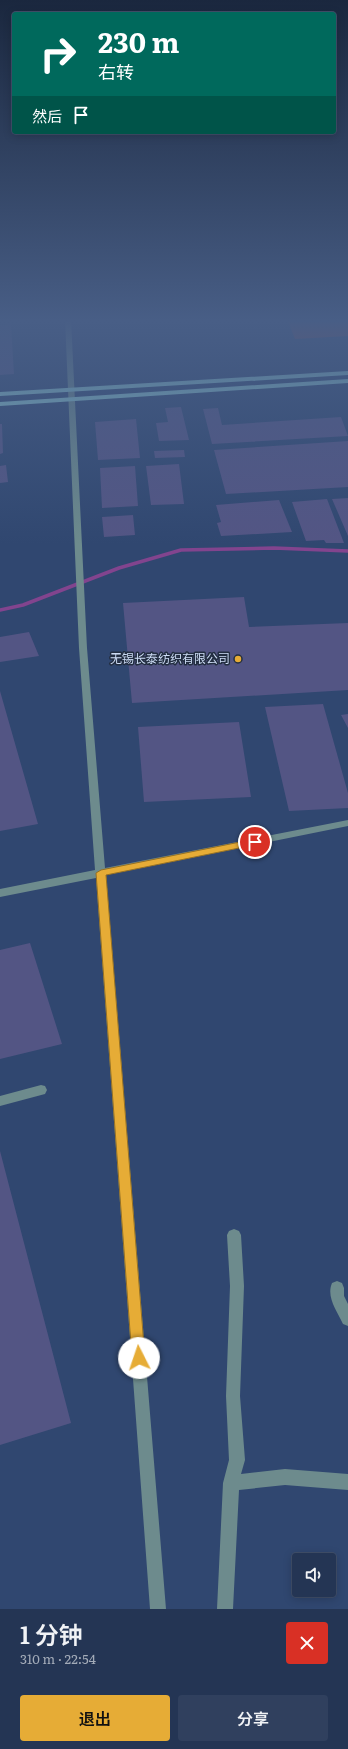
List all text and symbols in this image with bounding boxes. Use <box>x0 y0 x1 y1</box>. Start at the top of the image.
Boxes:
text: 230 m <box>98 20 179 62</box>
icon: right <box>32 28 84 80</box>
text: 右转 <box>98 58 134 85</box>
text: 然后 <box>32 104 62 127</box>
icon: arrive <box>70 104 92 126</box>
place label: 无锡长泰纺织有限公司 <box>110 649 230 667</box>
marker: 无锡长泰纺织有限公司 <box>233 654 243 664</box>
pin <box>238 825 272 859</box>
icon: arrive <box>244 831 266 853</box>
position arrow <box>118 1337 160 1379</box>
map controls <box>292 1553 336 1597</box>
button: sound <box>292 1553 336 1597</box>
text: 1 分钟 <box>20 1616 83 1651</box>
button: close <box>286 1622 328 1664</box>
text: 310 m · 22:54 <box>20 1649 96 1668</box>
button: 退出 <box>20 1695 170 1741</box>
button: 分享 <box>178 1695 328 1741</box>

